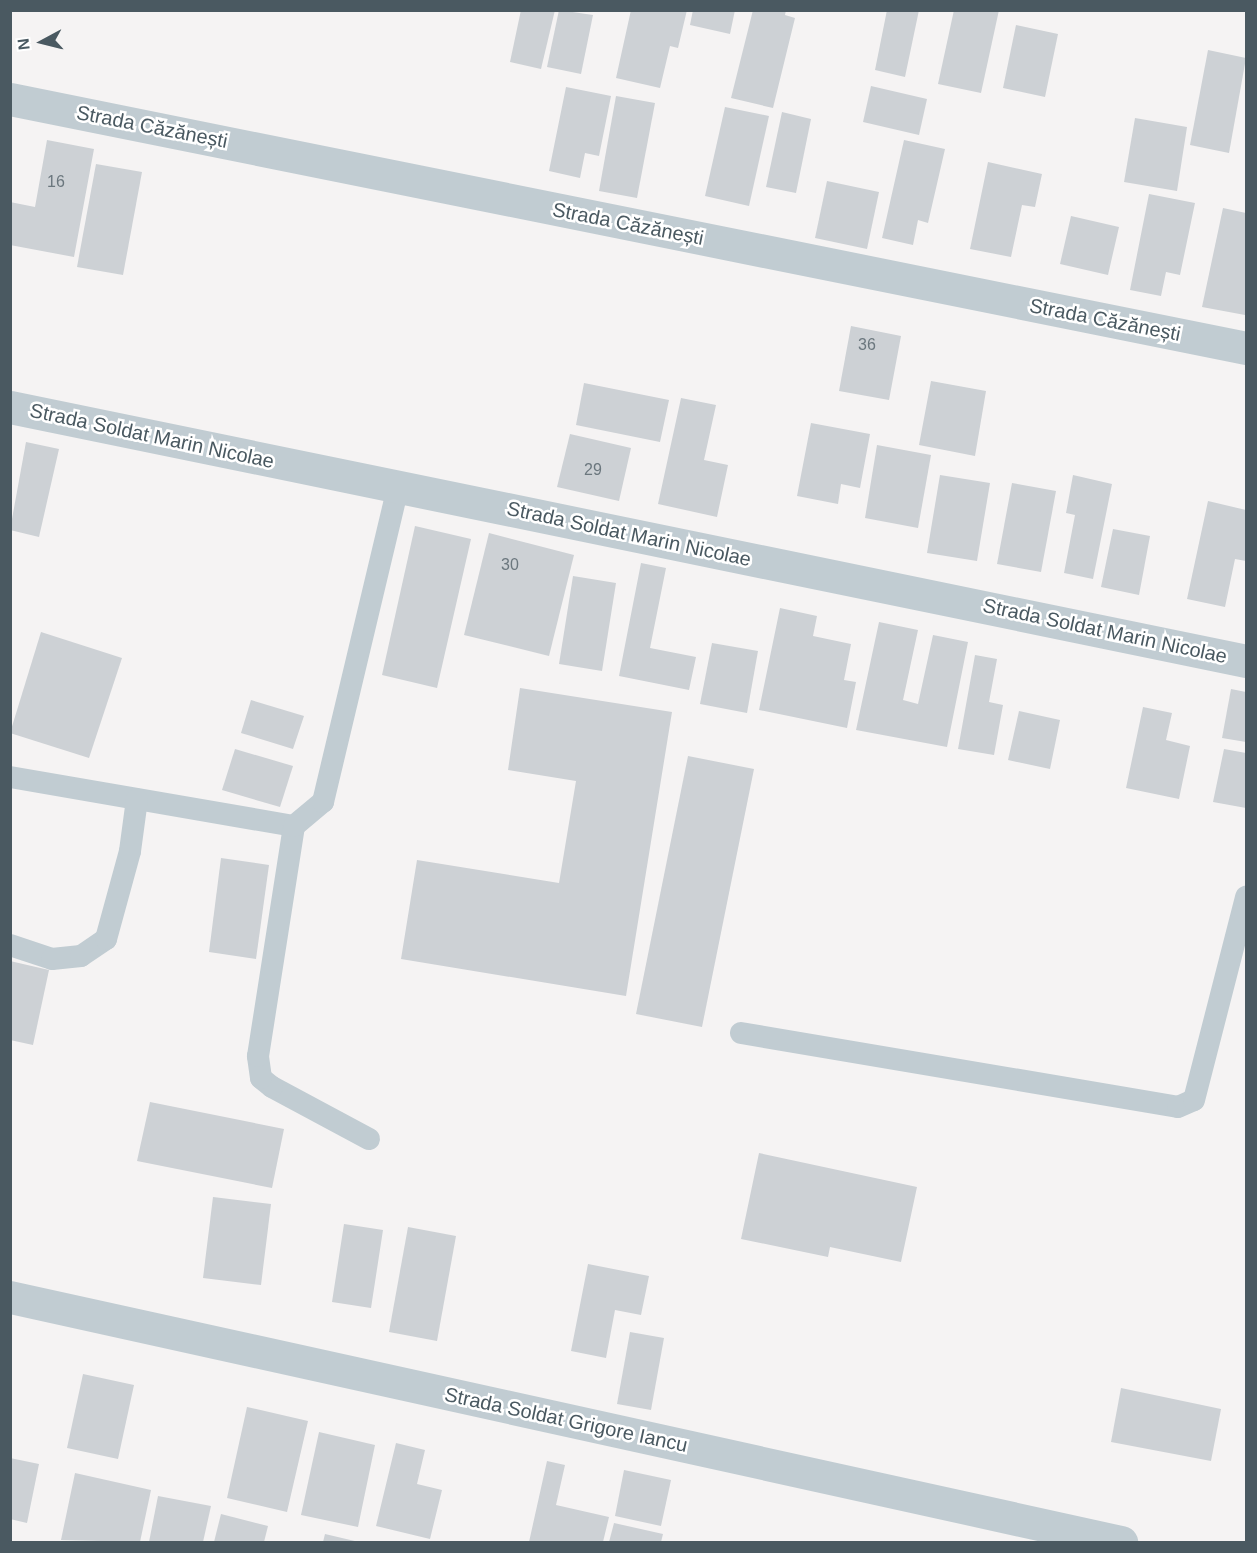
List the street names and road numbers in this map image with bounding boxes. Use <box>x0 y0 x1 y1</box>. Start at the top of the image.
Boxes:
street label: Strada Căzănești <box>74 101 230 153</box>
street label: Strada Căzănești <box>550 198 706 250</box>
street label: Strada Căzănești <box>1027 294 1183 346</box>
street label: Strada Soldat Marin Nicolae <box>28 398 276 474</box>
street label: Strada Soldat Marin Nicolae <box>505 496 753 572</box>
street label: Strada Soldat Marin Nicolae <box>981 593 1229 669</box>
street label: Strada Soldat Grigore Iancu <box>442 1382 690 1458</box>

